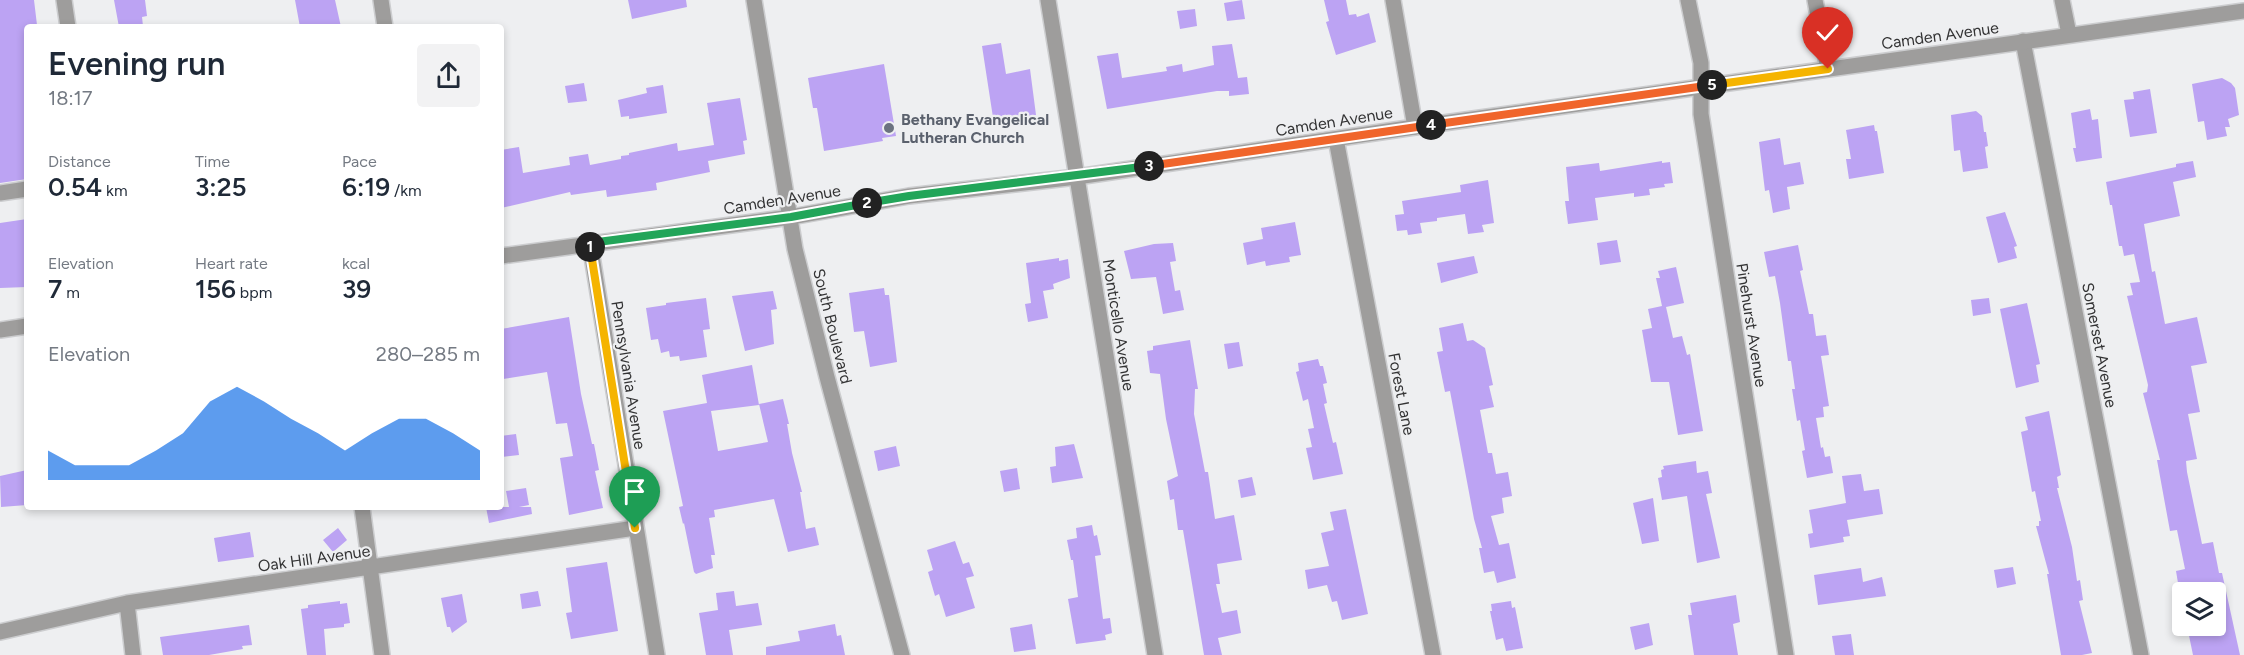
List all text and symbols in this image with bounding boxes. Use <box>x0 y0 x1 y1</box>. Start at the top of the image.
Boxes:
pin <box>1802 7 1853 69</box>
icon: check <box>1811 16 1844 49</box>
street label: Camden Avenue <box>1880 18 2000 53</box>
text: Evening run <box>48 44 225 83</box>
button: share <box>417 44 480 107</box>
pin: 5 <box>1697 70 1727 100</box>
text: 5 <box>1707 75 1717 94</box>
text: 18:17 <box>48 86 93 110</box>
street label: Camden Avenue <box>1274 103 1394 140</box>
place label: Bethany Evangelical Lutheran Church <box>901 110 1049 147</box>
pin: 4 <box>1416 110 1446 140</box>
text: 4 <box>1426 115 1436 134</box>
marker: Bethany Evangelical Lutheran Church <box>882 121 896 135</box>
pin: 3 <box>1134 151 1164 181</box>
text: Distance <box>48 152 111 171</box>
text: Time <box>195 152 230 171</box>
text: Pace <box>342 152 377 171</box>
text: 3 <box>1145 156 1153 175</box>
text: 0.54 <box>48 171 102 203</box>
text: 3:25 <box>195 171 247 203</box>
text: 6:19 <box>342 171 390 203</box>
text: km <box>102 181 128 200</box>
text: /km <box>390 181 422 200</box>
street label: Camden Avenue <box>722 181 842 218</box>
pin: 2 <box>852 188 882 218</box>
text: 2 <box>862 193 872 212</box>
pin: 1 <box>575 232 605 262</box>
text: 1 <box>587 237 593 256</box>
text: Elevation <box>48 254 114 273</box>
text: Heart rate <box>195 254 268 273</box>
text: kcal <box>342 254 370 273</box>
street label: Monticello Avenue <box>1099 258 1138 393</box>
street label: Pinehurst Avenue <box>1732 262 1771 389</box>
street label: South Boulevard <box>809 267 856 386</box>
text: 7 <box>48 273 62 305</box>
text: 156 <box>195 273 236 305</box>
text: 39 <box>342 273 371 305</box>
street label: Somerset Avenue <box>2078 281 2121 410</box>
text: m <box>62 283 80 302</box>
text: bpm <box>236 283 272 302</box>
street label: Pennsylvania Avenue <box>607 299 650 451</box>
text: Elevation <box>48 342 130 366</box>
text: 280–285 m <box>376 342 480 366</box>
street label: Forest Lane <box>1384 351 1419 437</box>
pin <box>609 466 660 528</box>
icon: arrive <box>618 475 651 508</box>
street label: Oak Hill Avenue <box>257 541 372 576</box>
map controls <box>2172 582 2226 636</box>
button: layers <box>2172 582 2226 636</box>

